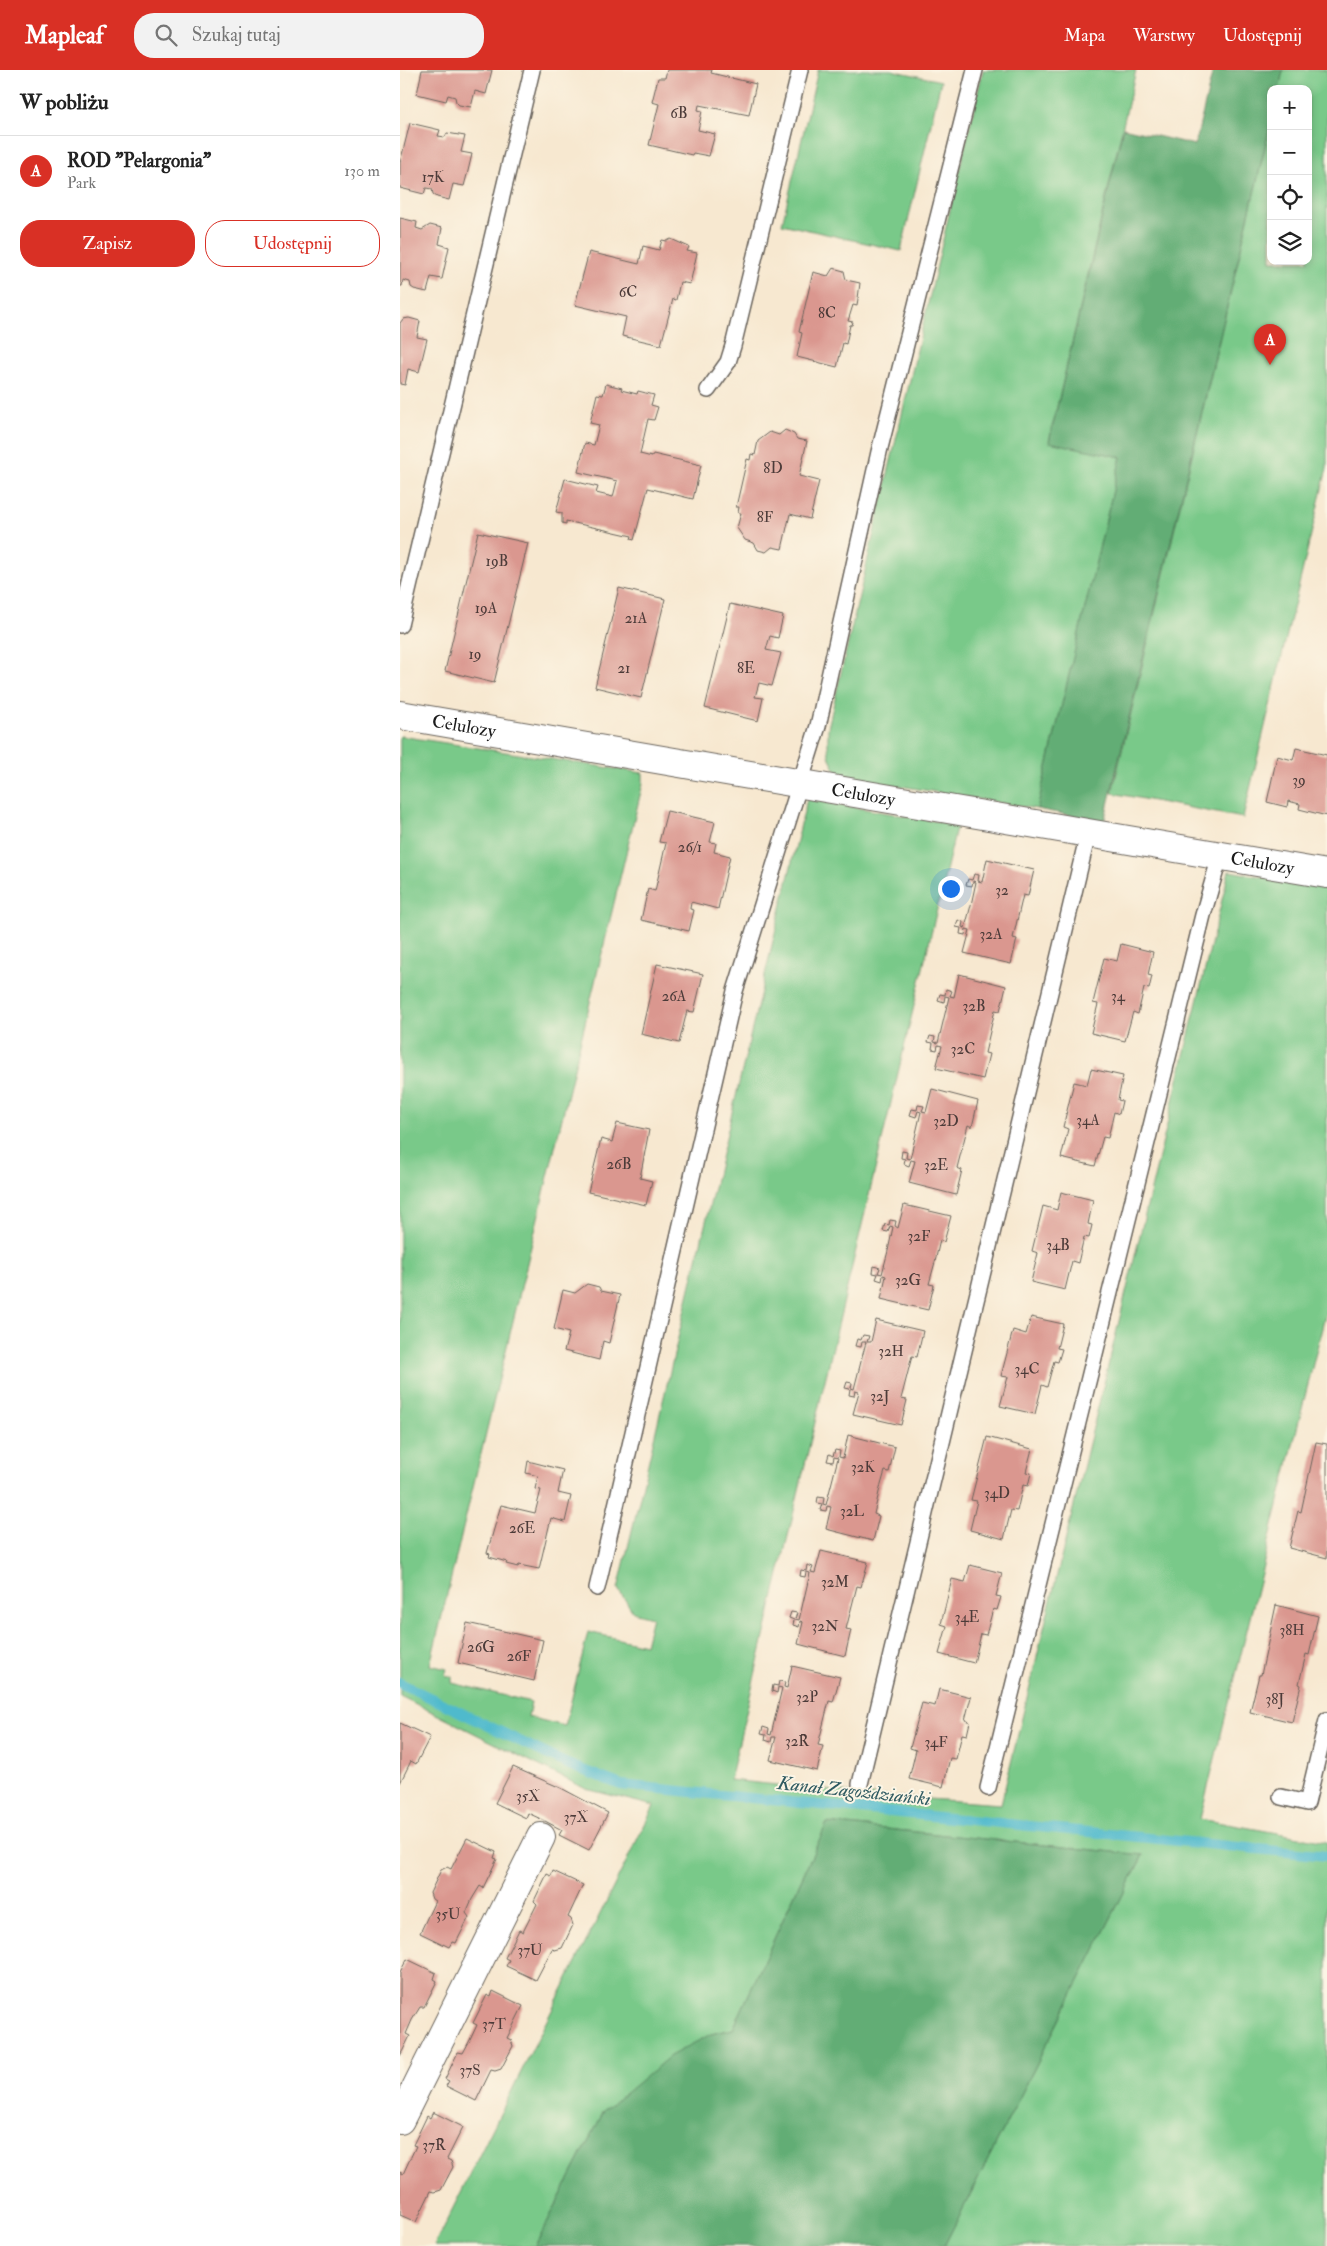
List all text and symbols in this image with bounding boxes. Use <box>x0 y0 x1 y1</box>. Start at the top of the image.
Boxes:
search box <box>134 13 484 58</box>
text: Mapleaf <box>25 20 104 51</box>
icon: search <box>152 21 180 49</box>
text: Szukaj tutaj <box>192 23 281 47</box>
text: Mapa <box>1064 24 1105 47</box>
text: Warstwy <box>1133 24 1195 47</box>
text: Udostępnij <box>1223 24 1302 47</box>
map controls <box>1267 85 1312 265</box>
button: + <box>1267 85 1312 130</box>
text: W pobliżu <box>20 89 109 116</box>
house number: 6B <box>670 104 688 123</box>
button: − <box>1267 130 1312 175</box>
text: ROD "Pelargonia" <box>67 149 211 173</box>
text: A <box>31 161 41 181</box>
text: 130 m <box>344 161 380 181</box>
house number: 17K <box>422 168 445 187</box>
text: Park <box>67 173 96 193</box>
button: locate <box>1267 175 1312 220</box>
button: Zapisz <box>20 220 195 267</box>
button: Udostępnij <box>205 220 380 267</box>
button: layers <box>1267 220 1312 265</box>
house number: 6C <box>619 283 637 302</box>
house number: 8C <box>818 304 836 323</box>
pin: A <box>1254 324 1286 365</box>
house number: 8D <box>763 459 783 478</box>
house number: 8F <box>757 508 774 527</box>
house number: 19B <box>486 552 508 571</box>
house number: 19A <box>475 599 498 618</box>
house number: 21A <box>625 609 648 628</box>
house number: 19 <box>469 645 481 664</box>
house number: 21 <box>618 659 630 678</box>
house number: 8E <box>737 659 755 678</box>
street label: Celulozy <box>430 709 499 743</box>
house number: 39 <box>1292 771 1306 790</box>
street label: Celulozy <box>830 778 898 811</box>
house number: 26/1 <box>678 838 702 857</box>
street label: Celulozy <box>1229 846 1297 880</box>
your location <box>938 876 964 902</box>
house number: 32 <box>995 881 1009 900</box>
house number: 32A <box>980 925 1003 944</box>
house number: 26A <box>662 987 687 1006</box>
house number: 34 <box>1111 987 1126 1006</box>
house number: 32B <box>962 997 986 1016</box>
house number: 32C <box>951 1040 975 1059</box>
house number: 34A <box>1076 1111 1100 1130</box>
house number: 32D <box>933 1112 959 1131</box>
house number: 26B <box>607 1155 632 1174</box>
house number: 32E <box>924 1156 948 1175</box>
house number: 32F <box>908 1227 931 1246</box>
house number: 34B <box>1046 1236 1070 1255</box>
house number: 32G <box>895 1271 921 1290</box>
house number: 32H <box>878 1342 904 1361</box>
house number: 34C <box>1015 1360 1039 1379</box>
house number: 32J <box>870 1387 890 1407</box>
house number: 32K <box>851 1458 875 1477</box>
house number: 34D <box>984 1484 1010 1503</box>
house number: 32L <box>840 1502 864 1521</box>
house number: 26E <box>509 1519 535 1538</box>
house number: 32M <box>821 1573 849 1592</box>
house number: 34E <box>955 1608 979 1627</box>
house number: 32N <box>812 1617 839 1636</box>
house number: 38H <box>1279 1621 1305 1640</box>
house number: 26G <box>467 1638 495 1657</box>
house number: 26F <box>507 1647 532 1666</box>
house number: 32P <box>796 1688 818 1707</box>
house number: 38J <box>1266 1690 1284 1710</box>
house number: 32R <box>785 1732 810 1751</box>
house number: 34F <box>924 1733 948 1752</box>
water label: Kanał Zagoździański <box>775 1771 932 1811</box>
house number: 35X <box>516 1787 540 1806</box>
house number: 37X <box>564 1808 589 1827</box>
house number: 35U <box>436 1905 461 1924</box>
house number: 37U <box>517 1941 543 1960</box>
house number: 37T <box>482 2015 506 2034</box>
house number: 37S <box>460 2061 480 2080</box>
house number: 37R <box>422 2136 447 2155</box>

